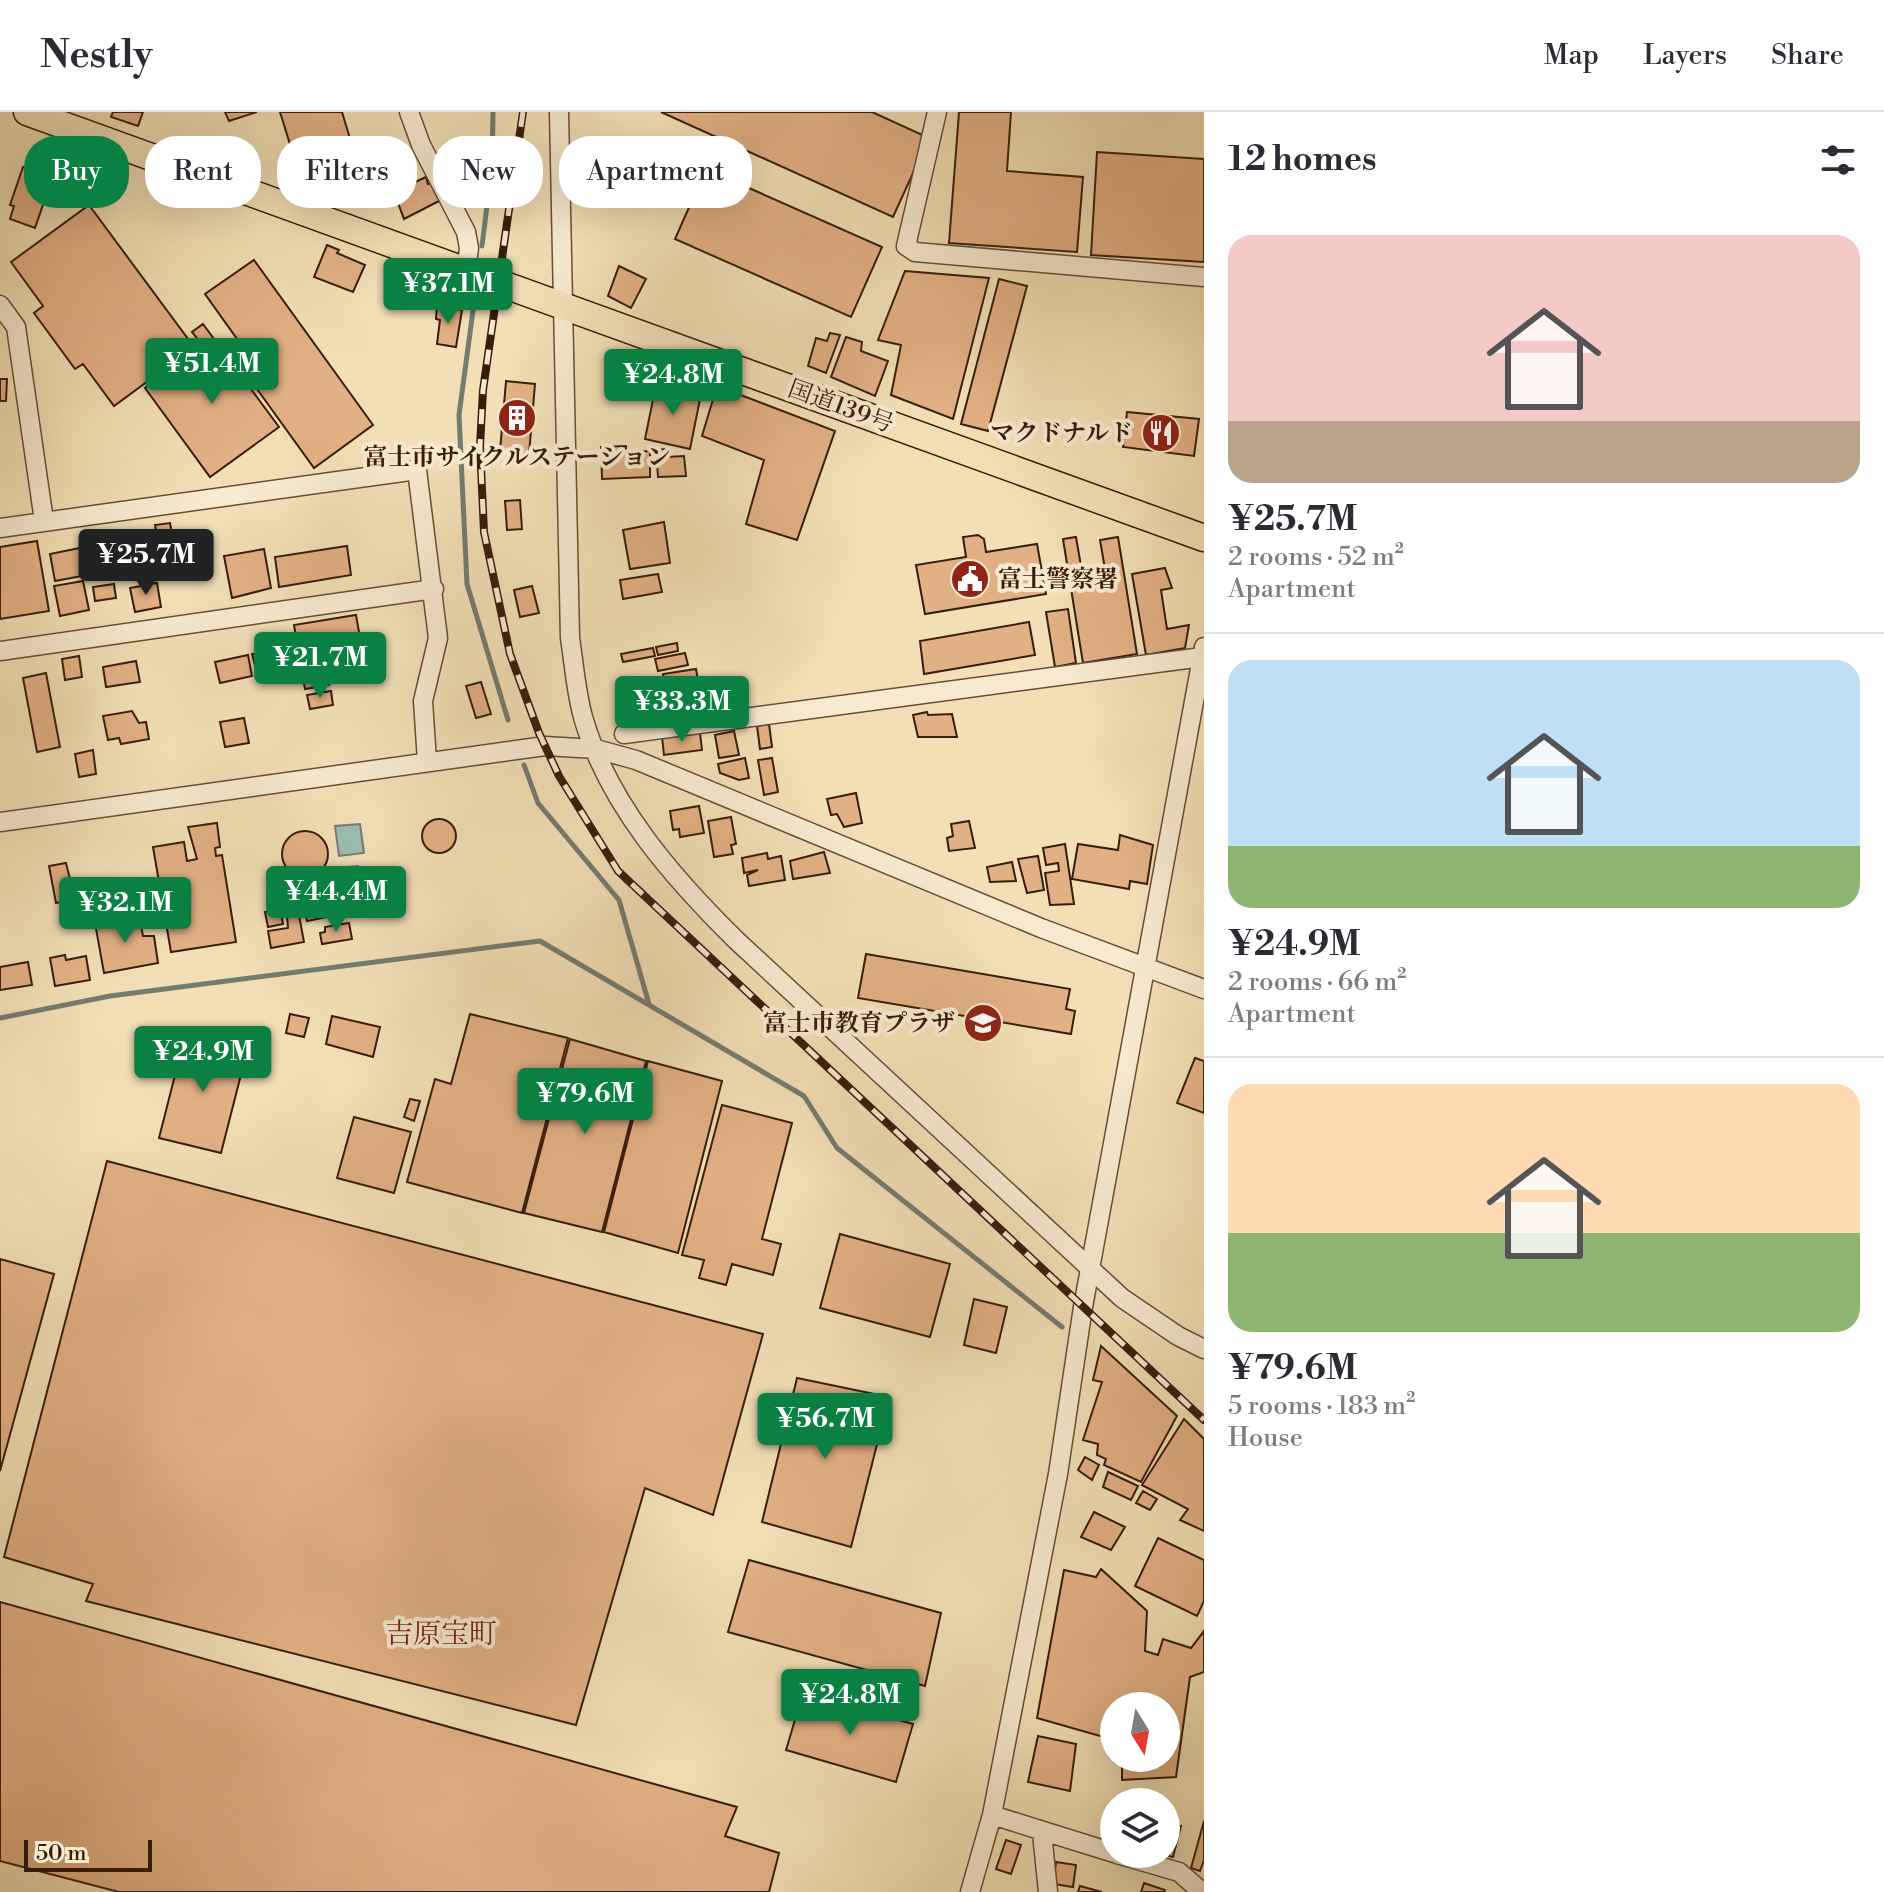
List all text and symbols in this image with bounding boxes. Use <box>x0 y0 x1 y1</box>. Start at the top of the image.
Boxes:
text: Nestly <box>40 32 153 79</box>
text: Map <box>1544 38 1599 73</box>
text: Layers <box>1643 38 1727 73</box>
text: Share <box>1771 38 1844 73</box>
chip: Buy <box>24 136 129 208</box>
chip: Rent <box>145 136 261 208</box>
chip: Filters <box>277 136 417 208</box>
chip: New <box>433 136 543 208</box>
chip: Apartment <box>559 136 752 208</box>
icon: filters <box>1816 138 1860 182</box>
text: 12 homes <box>1228 139 1377 181</box>
pin: ¥37.1M <box>383 258 513 326</box>
text: ¥37.1M <box>402 268 494 300</box>
icon: home <box>1472 287 1616 431</box>
pin: ¥51.4M <box>147 338 277 406</box>
text: ¥51.4M <box>163 348 261 380</box>
pin: ¥24.8M <box>608 349 738 417</box>
text: ¥24.8M <box>622 359 724 391</box>
street label: 国道139号 <box>784 374 898 440</box>
building icon: 富士市サイクルステーション <box>496 397 538 439</box>
restaurant icon: マクドナルド <box>1140 412 1182 454</box>
place label: マクドナルド <box>990 419 1133 449</box>
place label: 富士市サイクルステーション <box>364 443 670 473</box>
text: ¥25.7M <box>1228 499 1357 541</box>
pin: ¥25.7M <box>81 529 211 597</box>
text: ¥25.7M <box>97 539 195 571</box>
text: 2 rooms · 52 m² <box>1228 541 1404 573</box>
public building icon: 富士警察署 <box>949 558 991 600</box>
place label: 富士警察署 <box>998 565 1118 595</box>
text: Apartment <box>1228 573 1356 605</box>
pin: ¥21.7M <box>255 632 385 700</box>
text: ¥21.7M <box>272 642 368 674</box>
pin: ¥33.3M <box>617 676 747 744</box>
text: ¥33.3M <box>633 686 731 718</box>
icon: home <box>1472 712 1616 856</box>
pin: ¥44.4M <box>271 866 401 934</box>
text: ¥44.4M <box>284 876 388 908</box>
pin: ¥32.1M <box>60 877 190 945</box>
text: ¥32.1M <box>77 887 173 919</box>
text: ¥24.9M <box>1228 924 1361 966</box>
text: 2 rooms · 66 m² <box>1228 966 1406 998</box>
text: Apartment <box>1228 998 1356 1030</box>
school or university icon: 富士市教育プラザ <box>962 1002 1004 1044</box>
place label: 富士市教育プラザ <box>763 1009 955 1039</box>
pin: ¥24.9M <box>138 1026 268 1094</box>
text: ¥24.9M <box>152 1036 254 1068</box>
pin: ¥79.6M <box>520 1068 650 1136</box>
text: ¥79.6M <box>536 1078 634 1110</box>
icon: home <box>1472 1136 1616 1280</box>
text: ¥79.6M <box>1228 1348 1357 1390</box>
text: 5 rooms · 183 m² <box>1228 1390 1415 1422</box>
pin: ¥56.7M <box>760 1393 890 1461</box>
text: ¥56.7M <box>776 1403 874 1435</box>
text: House <box>1228 1422 1303 1454</box>
district label: 吉原宝町 <box>385 1617 497 1652</box>
pin: ¥24.8M <box>785 1669 915 1737</box>
text: ¥24.8M <box>799 1679 901 1711</box>
north arrow <box>1100 1692 1180 1772</box>
map controls <box>1100 1692 1180 1868</box>
button: layers <box>1100 1788 1180 1868</box>
scale bar <box>24 1836 152 1872</box>
text: 50 m <box>36 1840 87 1867</box>

